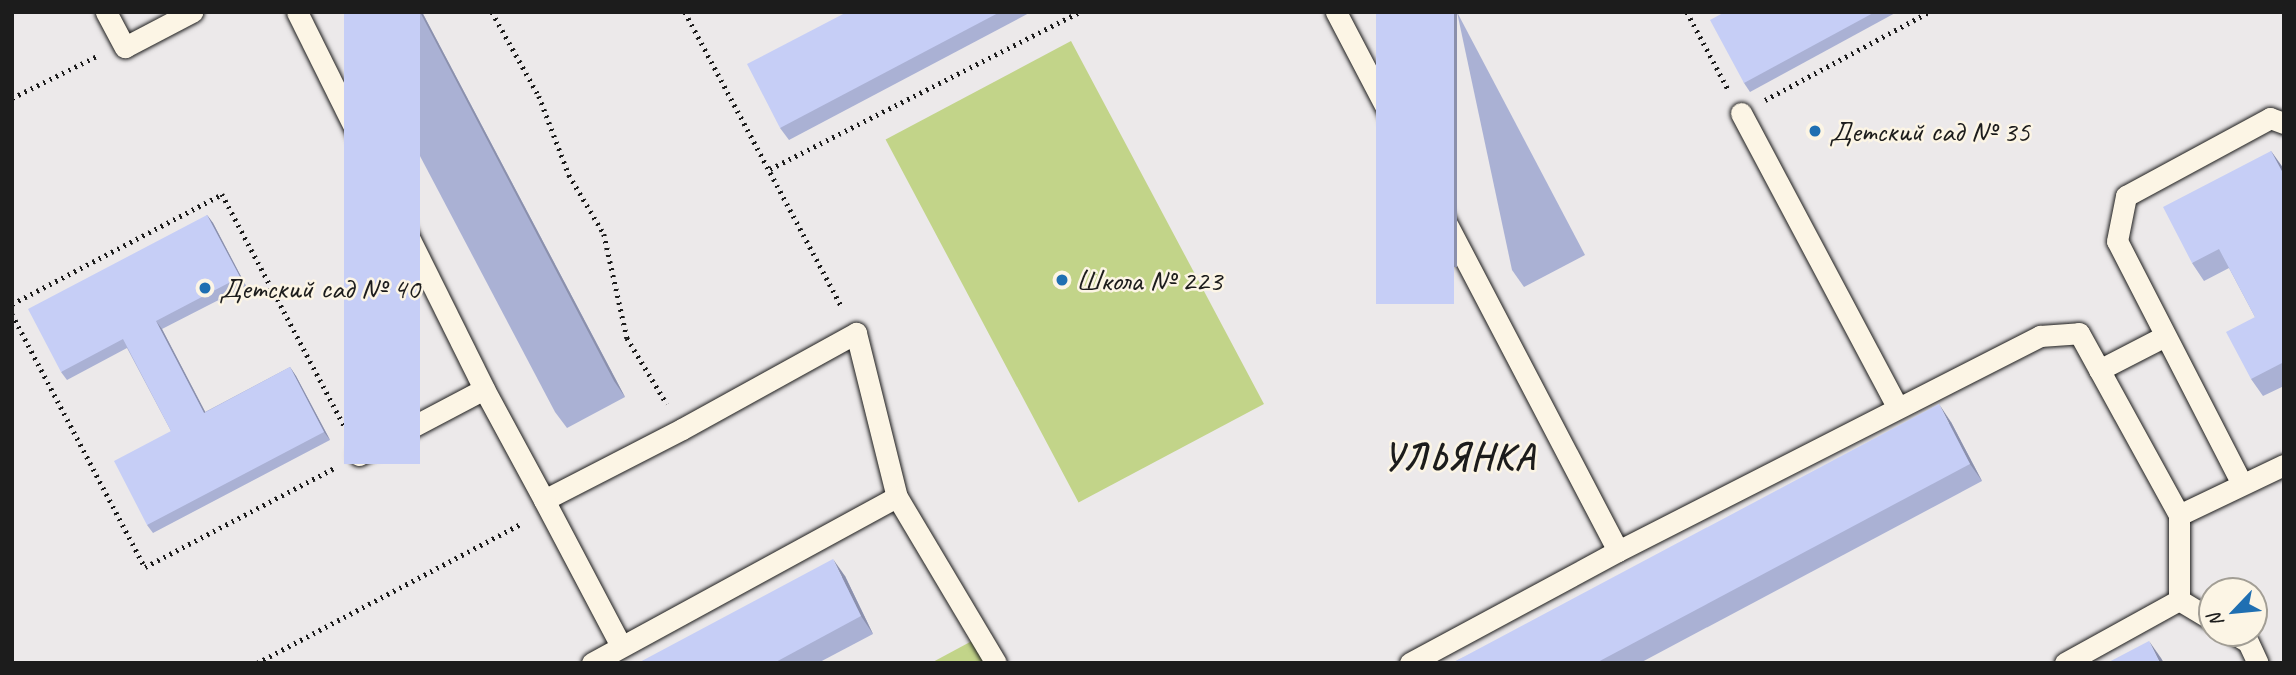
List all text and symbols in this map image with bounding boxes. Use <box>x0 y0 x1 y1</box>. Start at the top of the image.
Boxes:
place label: Детский сад № 35 <box>1829 113 2030 149</box>
marker: Детский сад № 35 <box>1807 123 1823 139</box>
place label: Школа № 223 <box>1076 262 1222 298</box>
place label: Детский сад № 40 <box>219 270 420 306</box>
marker: Школа № 223 <box>1054 272 1070 288</box>
marker: Детский сад № 40 <box>197 280 213 296</box>
district label: УЛЬЯНКА <box>1380 435 1538 479</box>
north arrow <box>2198 577 2268 647</box>
text: N <box>2203 610 2229 631</box>

